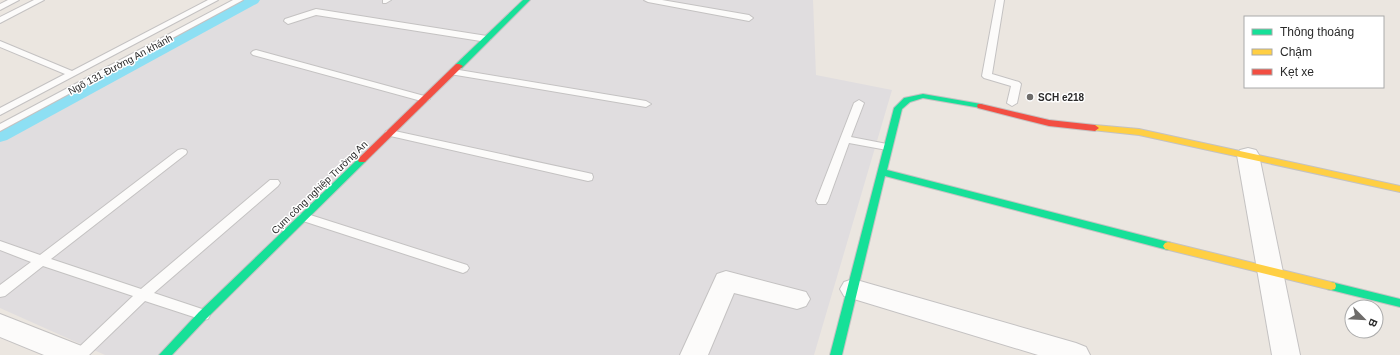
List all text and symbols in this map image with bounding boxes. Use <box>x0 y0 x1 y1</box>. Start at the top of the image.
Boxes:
legend <box>1244 16 1384 88</box>
text: Thông thoáng <box>1280 25 1354 39</box>
street label: Ngõ 131 Đường An khánh <box>66 32 174 97</box>
text: Chậm <box>1280 45 1312 59</box>
text: Kẹt xe <box>1280 65 1314 79</box>
marker: SCH e218 <box>1025 92 1035 102</box>
place label: SCH e218 <box>1038 92 1085 103</box>
street label: Cụm công nghiệp Trường An <box>269 139 370 236</box>
north arrow <box>1344 299 1384 339</box>
text: B <box>1366 317 1380 329</box>

